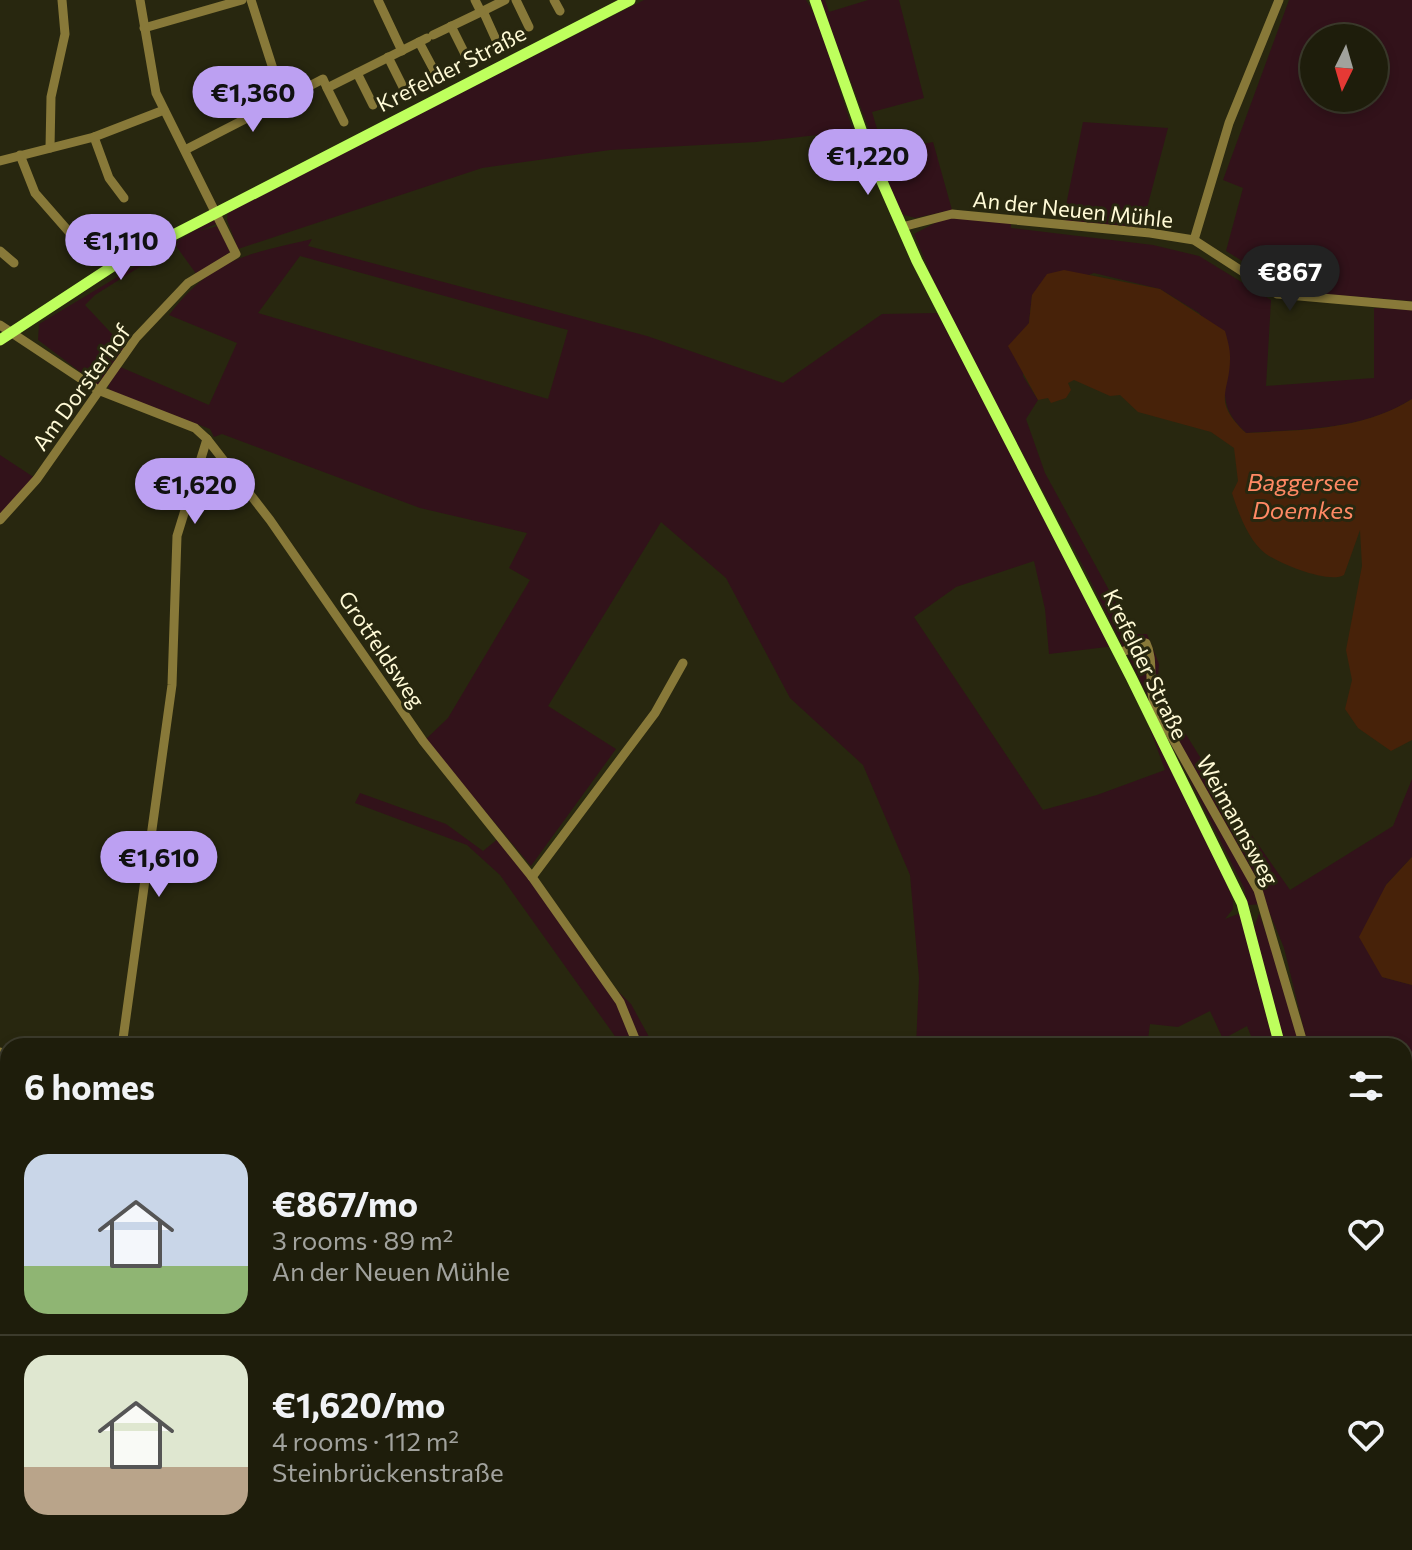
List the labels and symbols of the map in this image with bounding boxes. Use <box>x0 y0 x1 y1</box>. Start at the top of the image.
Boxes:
street label: Krefelder Straße <box>372 19 530 117</box>
north arrow <box>1300 24 1388 112</box>
pin: €1,360 <box>188 66 318 134</box>
pin: €1,220 <box>803 129 933 197</box>
street label: An der Neuen Mühle <box>971 185 1175 233</box>
pin: €1,110 <box>56 214 186 282</box>
pin: €867 <box>1243 245 1337 313</box>
street label: Am Dorsterhof <box>26 318 136 456</box>
pin: €1,620 <box>130 458 260 526</box>
water label: Baggersee Doemkes <box>1247 467 1359 524</box>
street label: Krefelder Straße <box>1098 584 1194 744</box>
street label: Grotfeldsweg <box>333 585 431 713</box>
street label: Weimannsweg <box>1191 750 1285 890</box>
pin: €1,610 <box>94 831 224 899</box>

